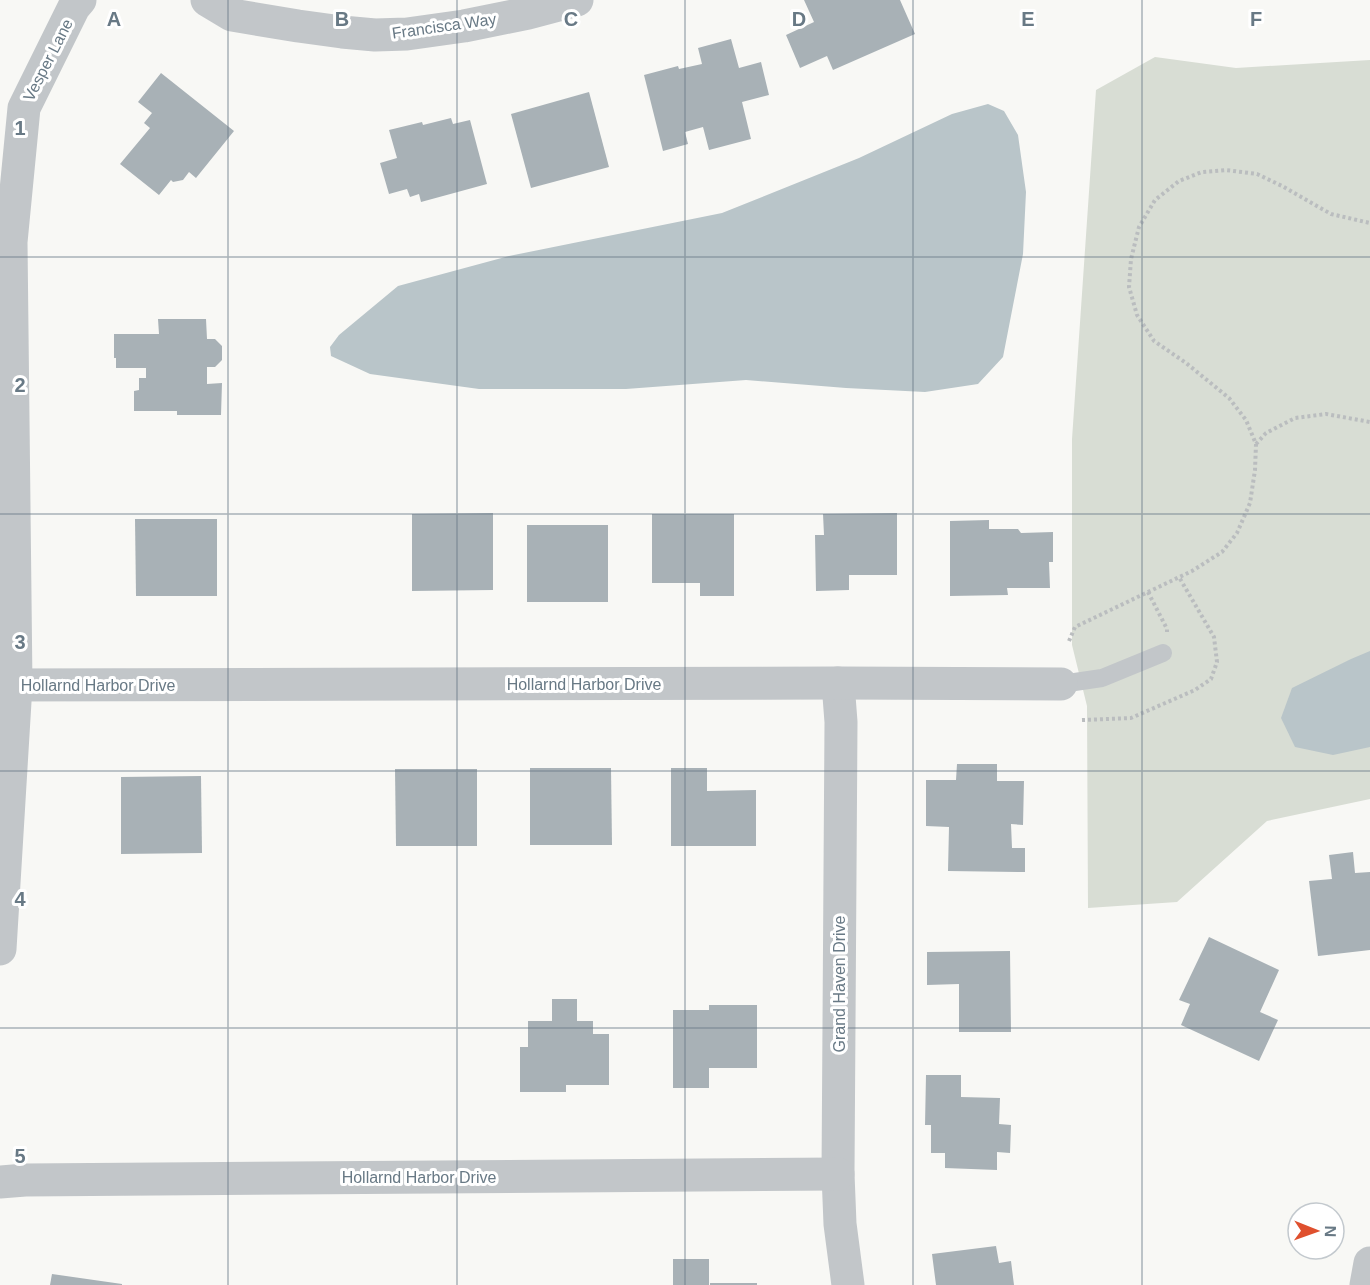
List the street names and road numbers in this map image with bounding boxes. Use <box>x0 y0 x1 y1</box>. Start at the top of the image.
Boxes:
street label: Francisca Way <box>391 10 497 42</box>
street label: Vesper Lane <box>20 16 76 104</box>
street label: Hollarnd Harbor Drive <box>507 676 661 693</box>
street label: Hollarnd Harbor Drive <box>21 677 175 694</box>
street label: Grand Haven Drive <box>831 915 848 1052</box>
street label: Hollarnd Harbor Drive <box>342 1169 496 1186</box>

